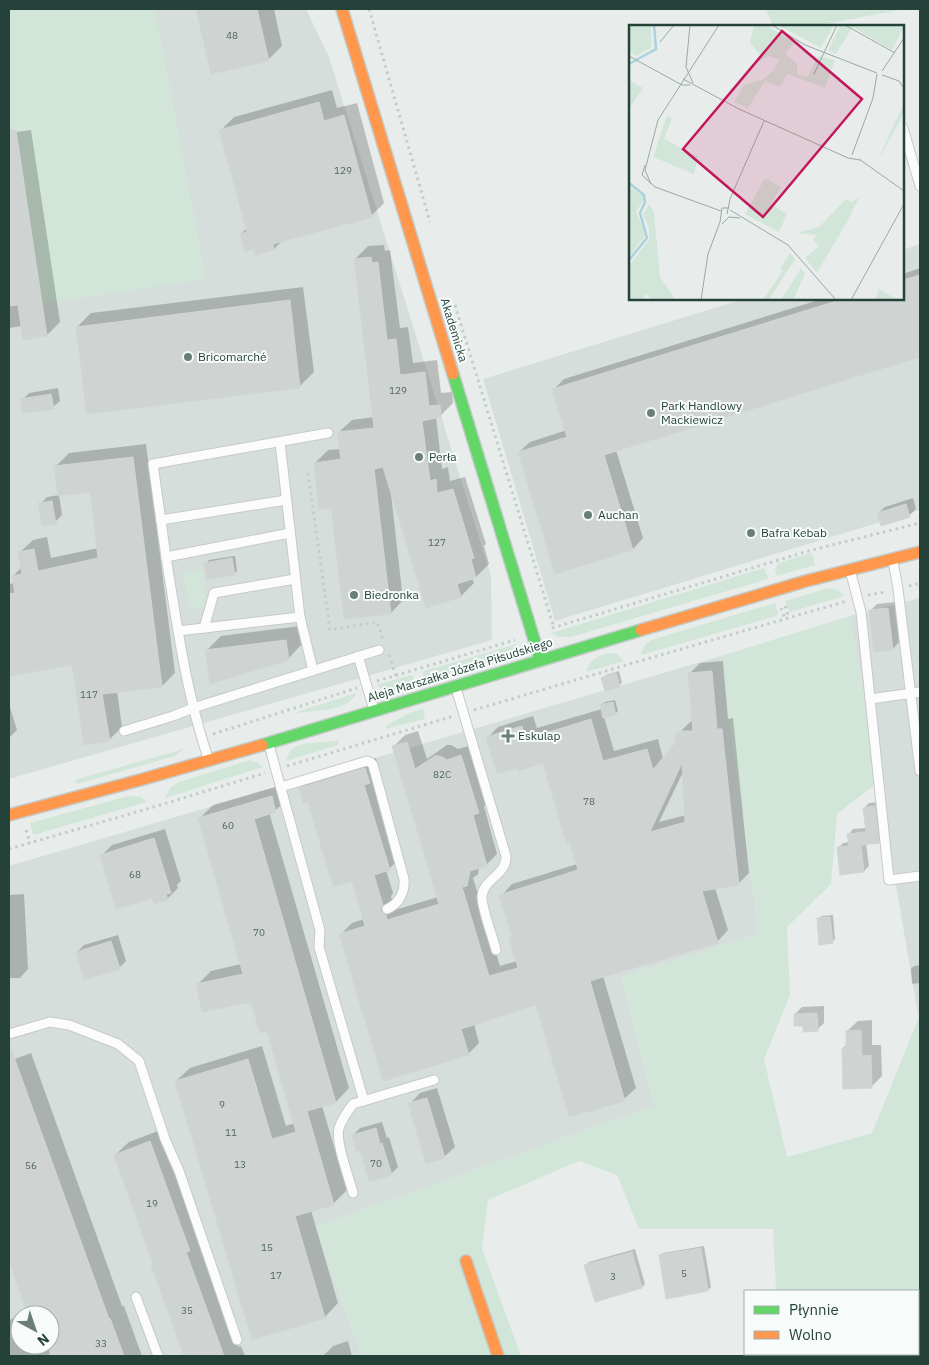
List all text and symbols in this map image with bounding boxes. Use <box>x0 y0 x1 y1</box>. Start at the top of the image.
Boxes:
inset map <box>629 25 904 300</box>
house number: 48 <box>226 29 238 42</box>
house number: 129 <box>334 164 352 177</box>
street label: Akademicka <box>438 296 471 364</box>
place label: Bricomarché <box>198 349 267 364</box>
marker: Bricomarché <box>182 351 194 363</box>
house number: 129 <box>389 384 407 397</box>
place label: Park Handlowy Mackiewicz <box>661 398 742 427</box>
marker: Park Handlowy Mackiewicz <box>645 407 657 419</box>
place label: Perła <box>429 449 457 464</box>
marker: Perła <box>413 451 425 463</box>
place label: Auchan <box>598 507 639 522</box>
marker: Auchan <box>582 509 594 521</box>
place label: Bafra Kebab <box>761 525 827 540</box>
marker: Bafra Kebab <box>745 527 757 539</box>
house number: 127 <box>428 536 446 549</box>
place label: Biedronka <box>364 587 420 602</box>
marker: Biedronka <box>348 589 360 601</box>
street label: Aleja Marszałka Józefa Piłsudskiego <box>365 634 554 705</box>
house number: 117 <box>80 688 98 701</box>
place label: Eskulap <box>518 728 561 743</box>
marker: Eskulap <box>502 730 514 742</box>
house number: 82C <box>433 768 451 781</box>
house number: 78 <box>583 795 595 808</box>
house number: 60 <box>222 819 234 832</box>
house number: 68 <box>129 868 141 881</box>
house number: 70 <box>253 926 265 939</box>
house number: 9 <box>219 1098 225 1111</box>
house number: 11 <box>225 1126 237 1139</box>
house number: 70 <box>370 1157 382 1170</box>
house number: 13 <box>234 1158 246 1171</box>
house number: 56 <box>25 1159 37 1172</box>
house number: 19 <box>146 1197 158 1210</box>
house number: 15 <box>261 1241 273 1254</box>
house number: 5 <box>681 1267 687 1280</box>
house number: 17 <box>270 1269 282 1282</box>
house number: 3 <box>610 1270 616 1283</box>
legend <box>744 1290 919 1355</box>
text: Płynnie <box>789 1300 839 1319</box>
house number: 35 <box>181 1304 193 1317</box>
north arrow <box>10 1305 60 1355</box>
text: Wolno <box>789 1325 832 1344</box>
text: N <box>34 1330 53 1350</box>
house number: 33 <box>95 1337 107 1350</box>

